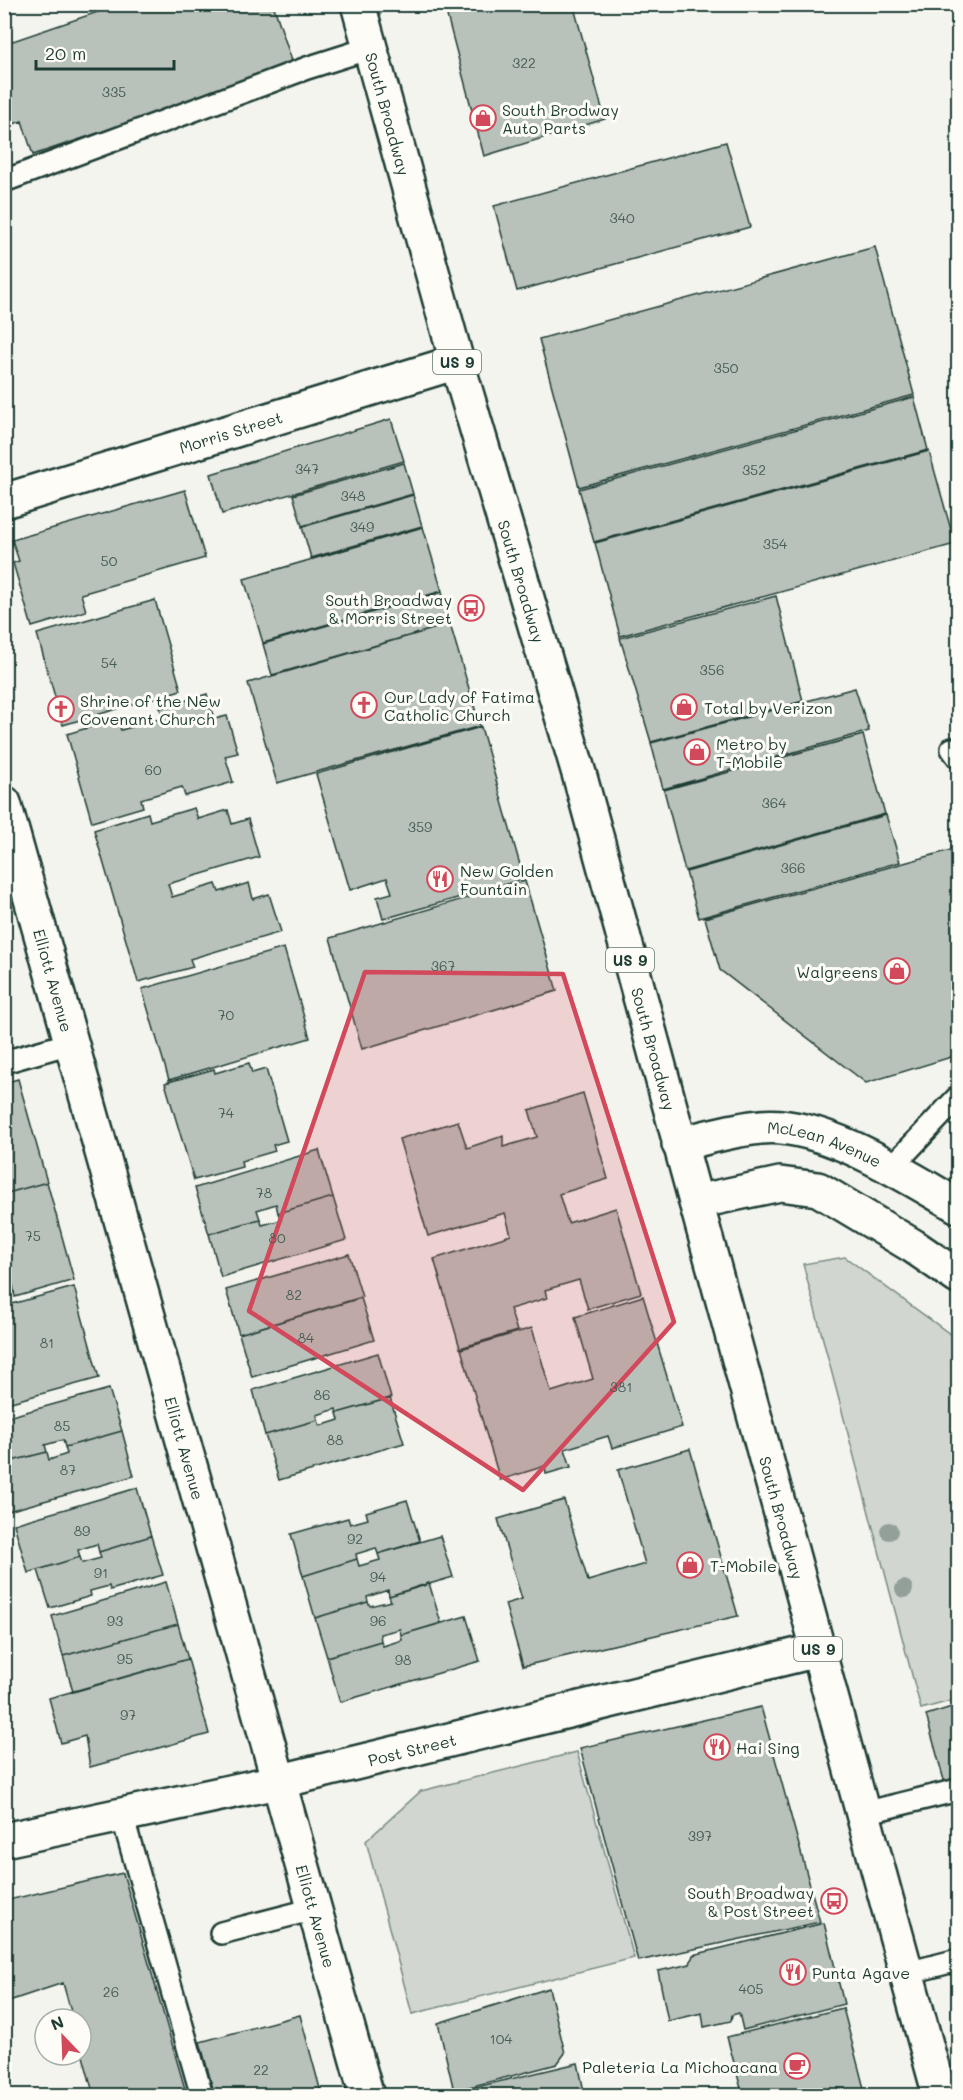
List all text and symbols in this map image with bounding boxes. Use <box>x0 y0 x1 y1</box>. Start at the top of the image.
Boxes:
scale bar <box>36 33 174 71</box>
text: 20 m <box>45 41 86 65</box>
street label: South Broadway <box>361 50 415 178</box>
house number: 322 <box>512 53 536 72</box>
house number: 335 <box>102 82 126 101</box>
place label: South Brodway Auto Parts <box>502 99 619 138</box>
shop icon: South Brodway Auto Parts <box>468 103 498 133</box>
house number: 340 <box>609 208 635 227</box>
road number: US 9 <box>433 350 481 374</box>
house number: 350 <box>713 358 739 377</box>
street label: Morris Street <box>176 406 285 457</box>
house number: 347 <box>295 459 319 478</box>
house number: 352 <box>742 460 766 479</box>
house number: 348 <box>341 486 365 505</box>
house number: 349 <box>350 517 374 536</box>
street label: South Broadway <box>494 517 550 645</box>
house number: 354 <box>763 534 788 553</box>
house number: 50 <box>101 551 118 570</box>
place label: South Broadway & Morris Street <box>325 589 452 628</box>
bus stop icon: South Broadway & Morris Street <box>456 593 486 623</box>
house number: 54 <box>101 653 118 672</box>
house number: 356 <box>700 660 724 679</box>
place label: Our Lady of Fatima Catholic Church <box>384 686 535 725</box>
place label: Shrine of the New Covenant Church <box>80 690 221 729</box>
church icon: Our Lady of Fatima Catholic Church <box>349 690 379 720</box>
shop icon: Total by Verizon <box>669 692 699 722</box>
church icon: Shrine of the New Covenant Church <box>46 694 76 724</box>
place label: Total by Verizon <box>704 697 833 718</box>
place label: Metro by T-Mobile <box>716 733 787 772</box>
shop icon: Metro by T-Mobile <box>682 737 712 767</box>
house number: 60 <box>144 760 162 779</box>
house number: 364 <box>762 793 787 812</box>
house number: 359 <box>408 817 432 836</box>
house number: 366 <box>780 858 806 877</box>
place label: New Golden Fountain <box>460 860 554 899</box>
restaurant icon: New Golden Fountain <box>425 864 455 894</box>
street label: Elliott Avenue <box>29 926 78 1034</box>
road number: US 9 <box>606 948 654 972</box>
house number: 367 <box>431 956 455 975</box>
shop icon: Walgreens <box>882 956 912 986</box>
place label: Walgreens <box>796 961 878 982</box>
street label: South Broadway <box>627 985 681 1113</box>
house number: 70 <box>218 1005 235 1024</box>
house number: 74 <box>218 1103 235 1122</box>
street label: McLean Avenue <box>767 1116 885 1171</box>
house number: 78 <box>256 1183 272 1202</box>
house number: 75 <box>25 1226 41 1245</box>
house number: 80 <box>268 1228 286 1247</box>
house number: 82 <box>286 1285 302 1304</box>
house number: 84 <box>298 1328 315 1347</box>
house number: 81 <box>40 1333 54 1352</box>
house number: 381 <box>610 1377 632 1396</box>
house number: 86 <box>314 1385 330 1404</box>
street label: Elliott Avenue <box>161 1394 210 1502</box>
house number: 85 <box>54 1416 70 1435</box>
house number: 88 <box>327 1430 343 1449</box>
street label: South Broadway <box>755 1454 809 1582</box>
house number: 87 <box>60 1460 76 1479</box>
house number: 89 <box>74 1521 90 1540</box>
house number: 92 <box>347 1529 363 1548</box>
shop icon: T-Mobile <box>675 1550 705 1580</box>
place label: T-Mobile <box>710 1555 777 1576</box>
house number: 91 <box>94 1563 108 1582</box>
house number: 94 <box>370 1567 387 1586</box>
house number: 93 <box>107 1611 123 1630</box>
house number: 96 <box>370 1611 386 1630</box>
road number: US 9 <box>794 1637 842 1661</box>
house number: 95 <box>117 1649 133 1668</box>
house number: 98 <box>395 1650 411 1669</box>
house number: 97 <box>120 1705 136 1724</box>
street label: Post Street <box>366 1728 458 1770</box>
restaurant icon: Hai Sing <box>702 1732 732 1762</box>
place label: Hai Sing <box>736 1737 799 1758</box>
house number: 397 <box>688 1826 712 1845</box>
street label: Elliott Avenue <box>292 1862 341 1970</box>
place label: South Broadway & Post Street <box>687 1882 814 1921</box>
bus stop icon: South Broadway & Post Street <box>819 1886 849 1916</box>
restaurant icon: Punta Agave <box>778 1957 808 1987</box>
place label: Punta Agave <box>812 1962 910 1983</box>
house number: 405 <box>738 1979 764 1998</box>
house number: 26 <box>103 1982 119 2001</box>
north arrow <box>33 2007 93 2067</box>
text: N <box>47 2011 67 2035</box>
house number: 104 <box>489 2029 513 2048</box>
cafe icon: Paleteria La Michoacana <box>782 2051 812 2081</box>
place label: Paleteria La Michoacana <box>582 2056 778 2077</box>
house number: 22 <box>253 2060 269 2079</box>

